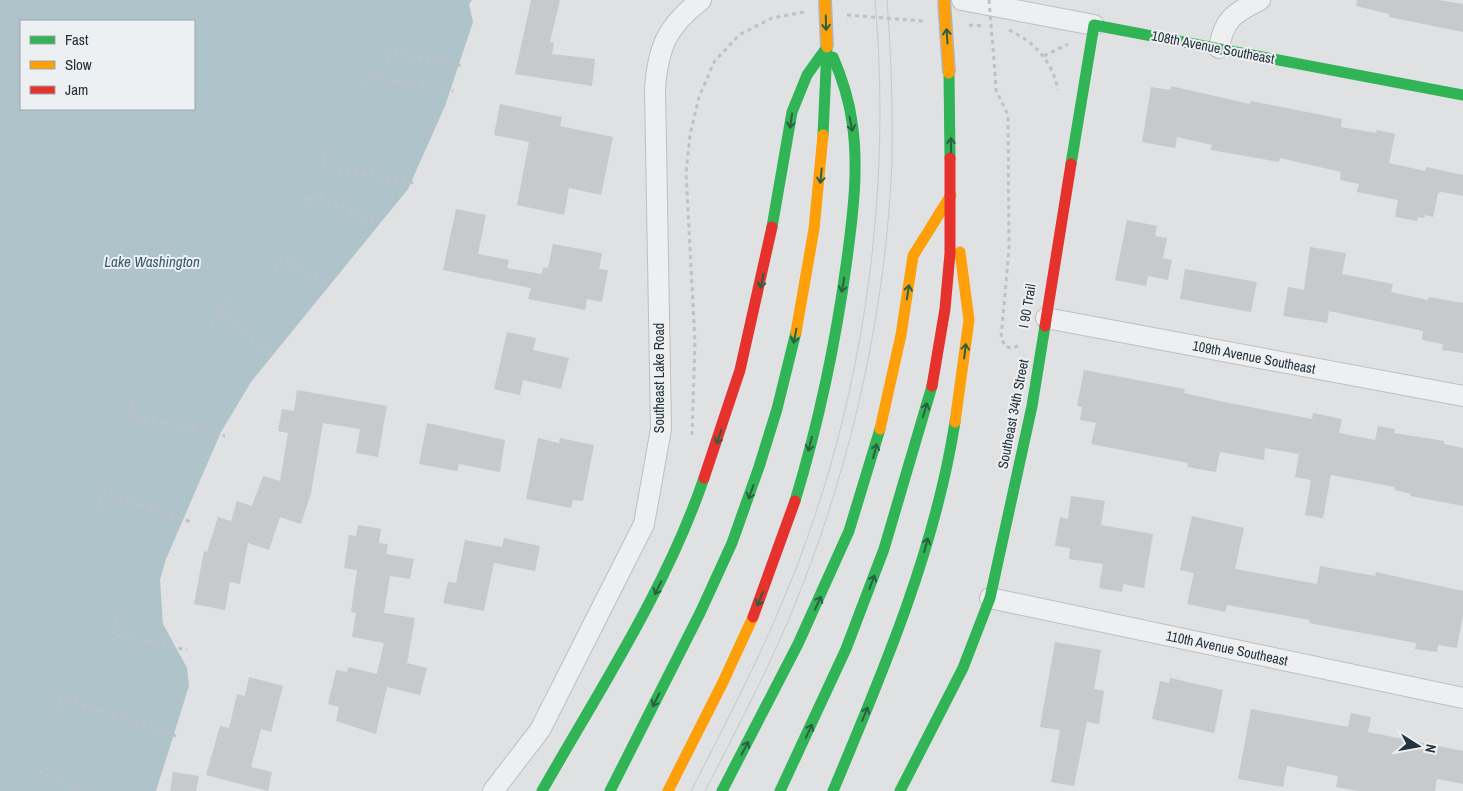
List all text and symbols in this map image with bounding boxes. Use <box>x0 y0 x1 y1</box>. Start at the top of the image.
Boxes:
one-way arrow <box>822 15 831 31</box>
legend <box>20 20 195 110</box>
street label: 108th Avenue Southeast <box>1150 26 1276 68</box>
text: Fast <box>65 29 89 50</box>
one-way arrow <box>942 29 951 45</box>
text: Slow <box>65 54 92 75</box>
text: Jam <box>65 79 88 100</box>
one-way arrow <box>786 113 796 129</box>
one-way arrow <box>847 115 857 131</box>
one-way arrow <box>946 137 956 154</box>
one-way arrow <box>816 168 825 184</box>
water label: Lake Washington <box>104 251 200 272</box>
one-way arrow <box>757 272 766 288</box>
one-way arrow <box>838 277 848 293</box>
street label: I 90 Trail <box>1014 282 1040 330</box>
one-way arrow <box>903 284 913 300</box>
street label: Southeast Lake Road <box>650 323 668 433</box>
one-way arrow <box>789 328 799 344</box>
street label: 109th Avenue Southeast <box>1191 336 1317 378</box>
one-way arrow <box>960 343 970 359</box>
street label: Southeast 34th Street <box>994 358 1032 470</box>
one-way arrow <box>921 402 931 418</box>
one-way arrow <box>713 429 723 445</box>
one-way arrow <box>804 436 814 452</box>
one-way arrow <box>870 443 880 459</box>
one-way arrow <box>746 484 755 500</box>
one-way arrow <box>922 537 931 553</box>
one-way arrow <box>868 575 877 590</box>
one-way arrow <box>652 580 662 595</box>
one-way arrow <box>754 591 764 606</box>
one-way arrow <box>814 596 823 611</box>
street label: 110th Avenue Southeast <box>1164 626 1290 670</box>
one-way arrow <box>651 692 661 707</box>
one-way arrow <box>861 707 871 722</box>
north arrow <box>1393 721 1443 771</box>
one-way arrow <box>804 724 814 739</box>
one-way arrow <box>741 741 750 756</box>
text: N <box>1421 743 1440 754</box>

